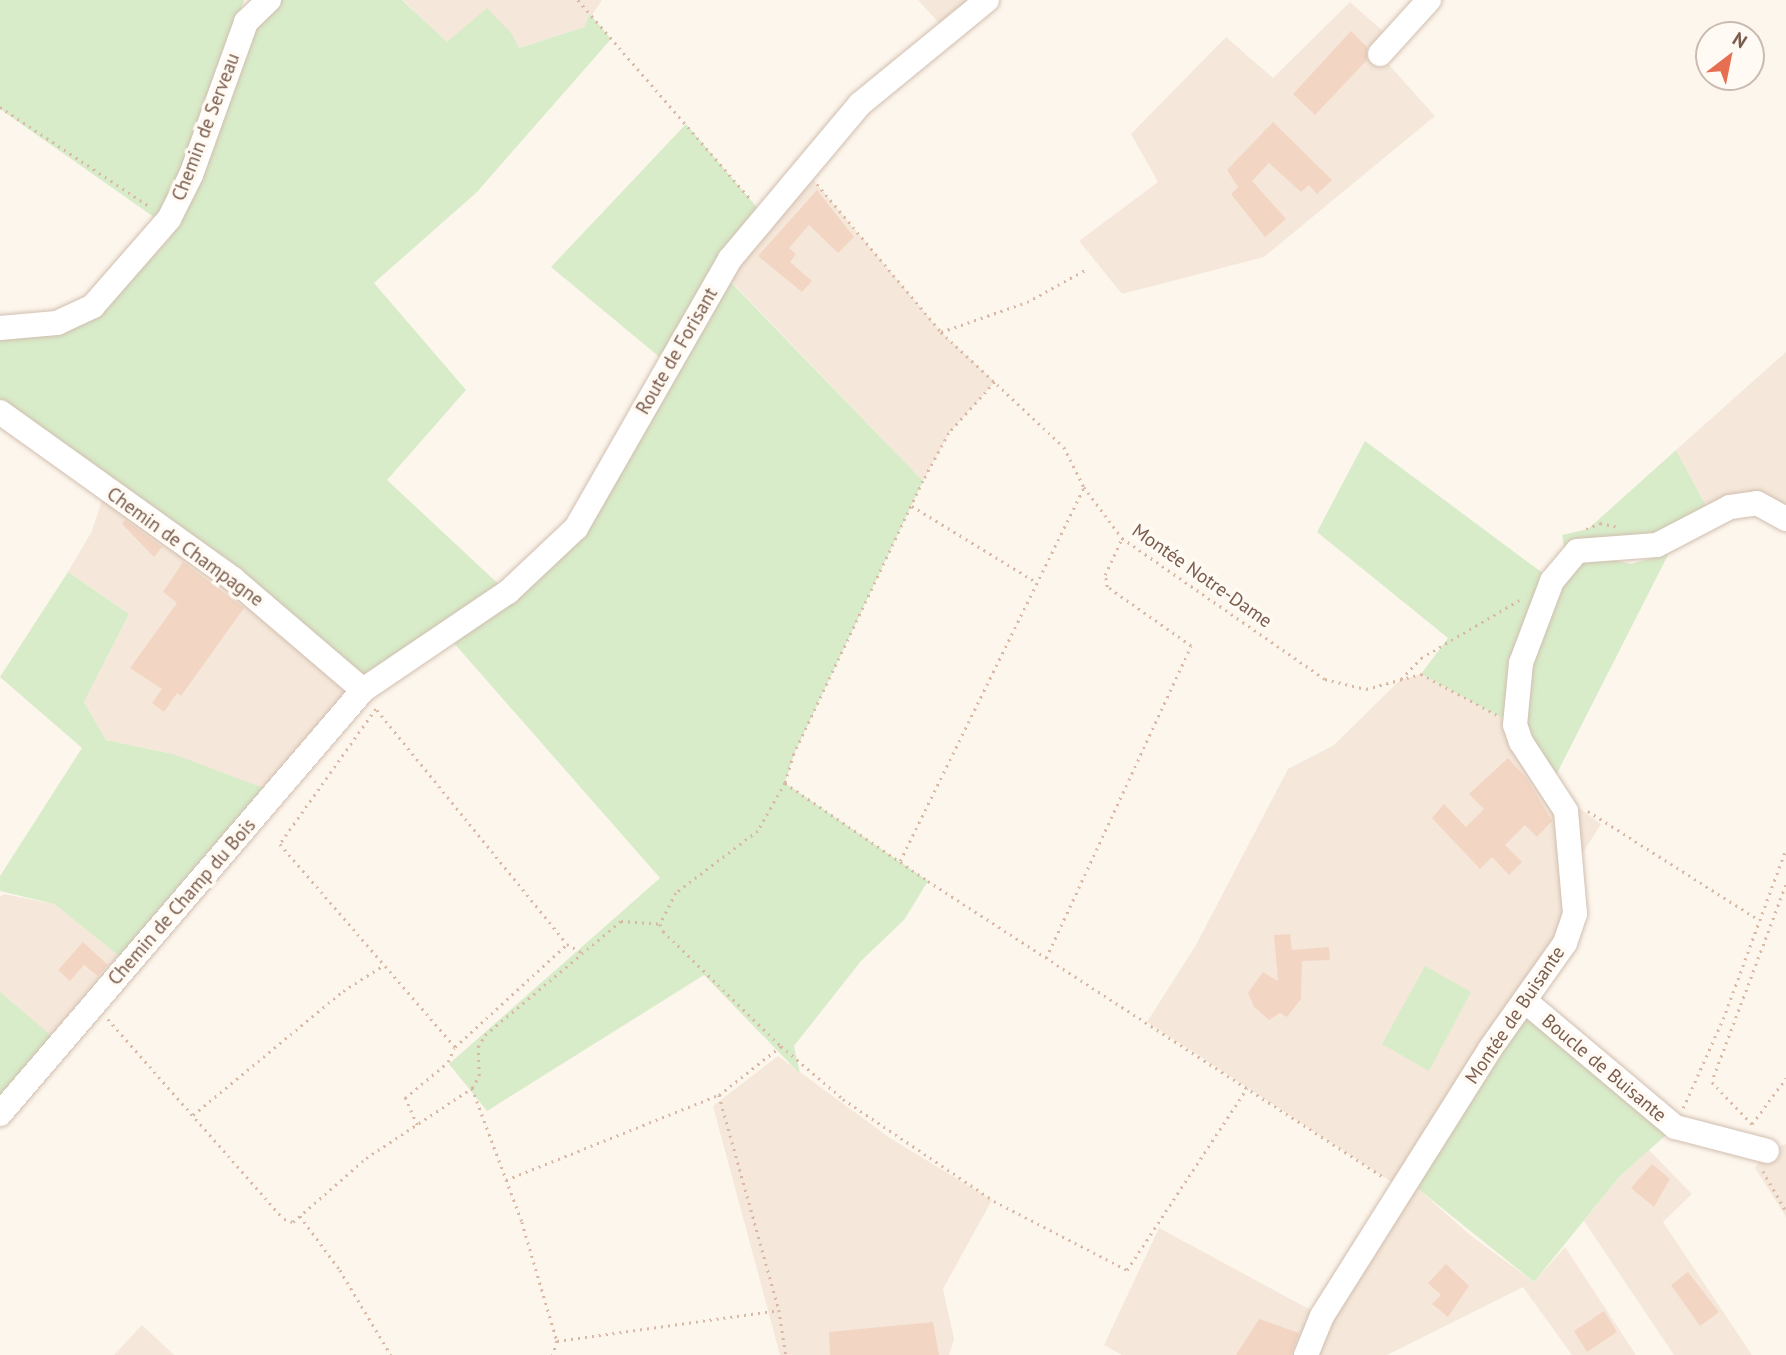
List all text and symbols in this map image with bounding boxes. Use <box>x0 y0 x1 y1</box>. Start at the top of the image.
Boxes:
north arrow <box>1695 21 1765 91</box>
text: N <box>1728 26 1752 53</box>
street label: Chemin de Serveau <box>167 50 245 204</box>
street label: Route de Forisant <box>631 284 723 418</box>
street label: Chemin de Champagne <box>102 483 268 611</box>
street label: Montée Notre-Dame <box>1128 519 1276 633</box>
street label: Chemin de Champ du Bois <box>103 814 261 990</box>
street label: Montée de Buisante <box>1461 942 1569 1088</box>
street label: Boucle de Buisante <box>1537 1009 1671 1127</box>

